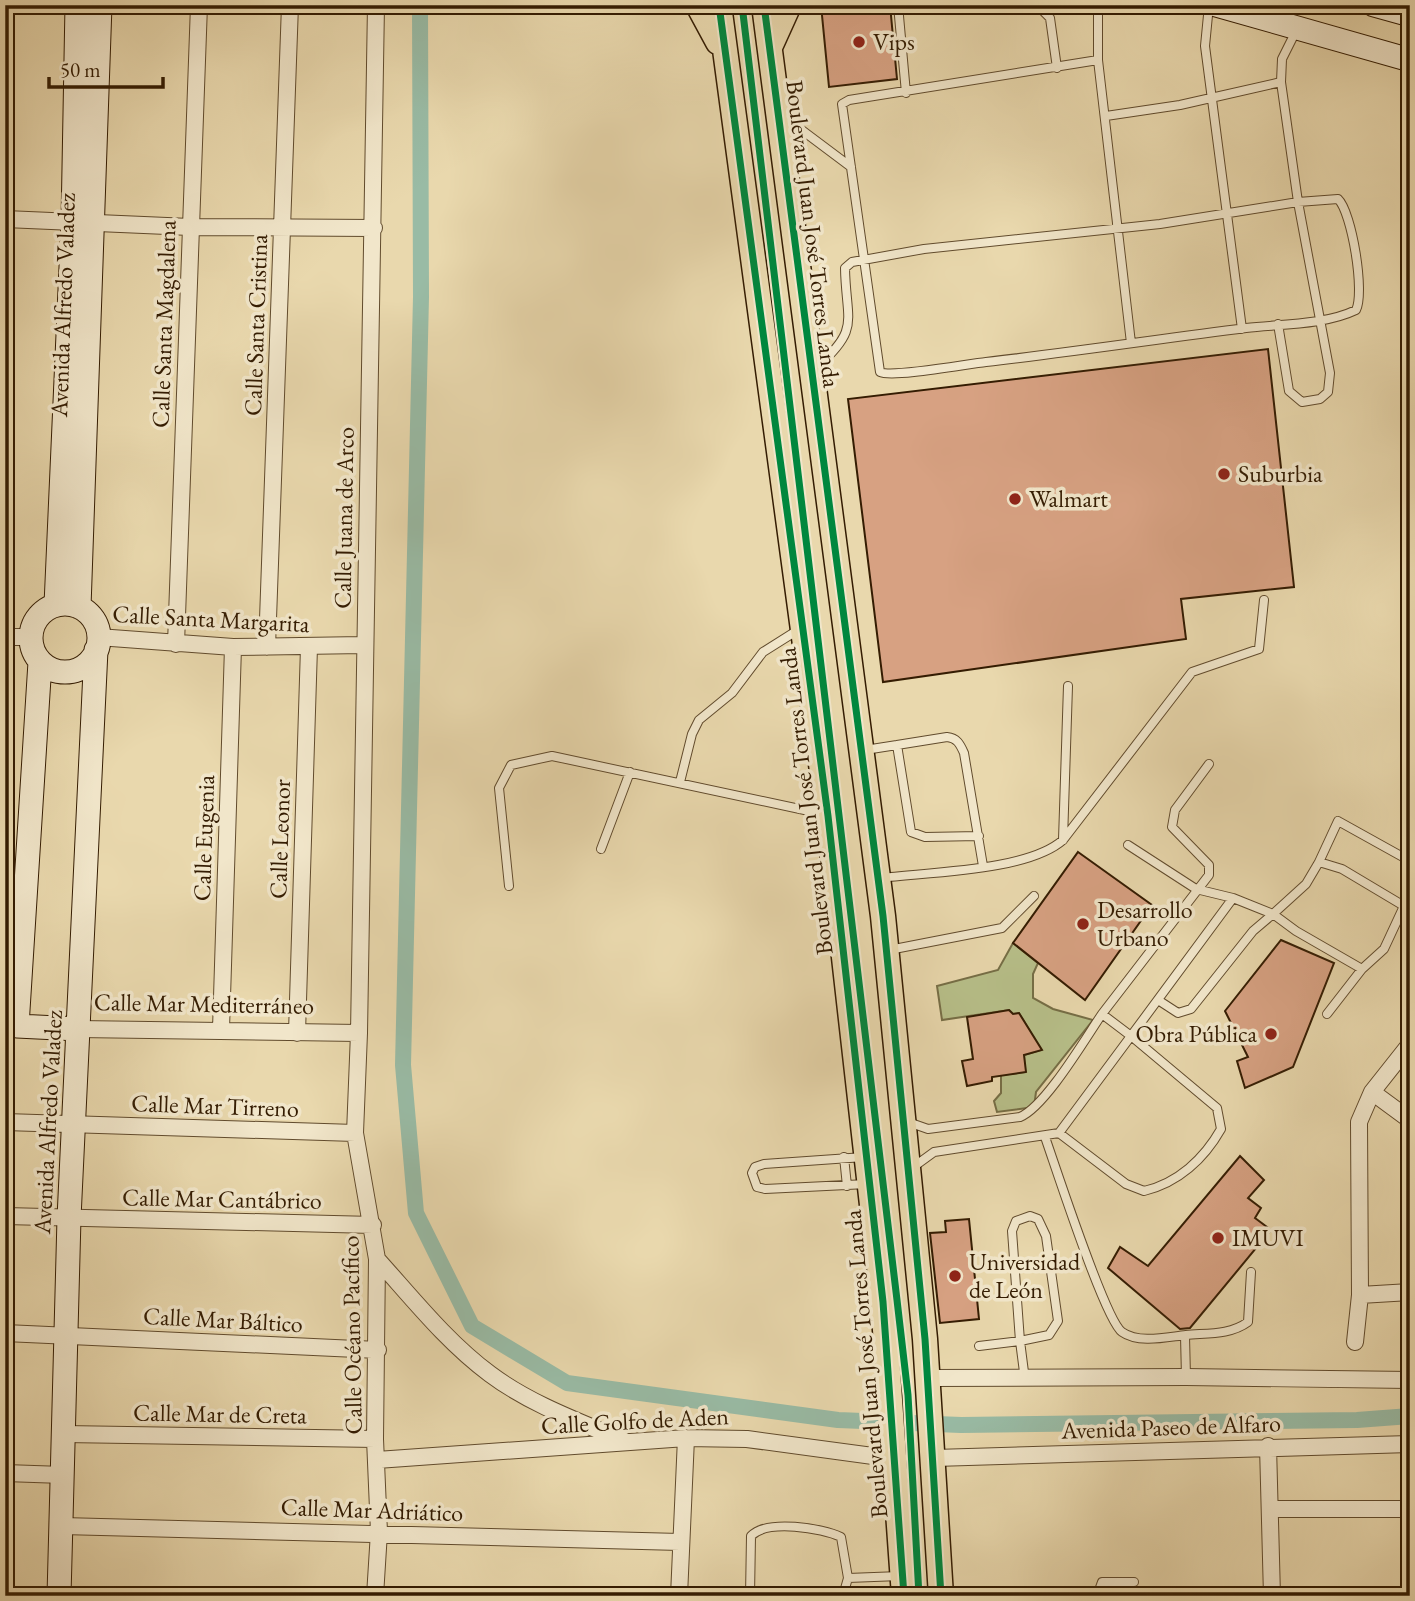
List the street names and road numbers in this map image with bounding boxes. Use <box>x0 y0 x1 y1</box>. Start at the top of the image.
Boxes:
street label: Boulevard Juan José Torres Landa <box>779 78 848 390</box>
street label: Avenida Alfredo Valadez <box>43 192 82 419</box>
street label: Calle Santa Magdalena <box>144 219 183 428</box>
street label: Calle Santa Cristina <box>237 233 274 416</box>
street label: Calle Juana de Arco <box>326 427 361 609</box>
street label: Calle Santa Margarita <box>112 598 311 639</box>
street label: Boulevard Juan José Torres Landa <box>771 645 840 957</box>
street label: Calle Eugenia <box>186 774 221 902</box>
street label: Calle Leonor <box>262 779 297 899</box>
street label: Calle Mar Mediterráneo <box>94 986 315 1021</box>
street label: Avenida Alfredo Valadez <box>26 1009 69 1236</box>
street label: Calle Mar Tirreno <box>131 1087 299 1124</box>
street label: Calle Mar Cantábrico <box>122 1181 322 1216</box>
street label: Boulevard Juan José Torres Landa <box>837 1208 894 1520</box>
street label: Calle Océano Pacífico <box>334 1235 369 1435</box>
street label: Calle Mar Báltico <box>142 1300 304 1339</box>
street label: Calle Mar de Creta <box>133 1396 308 1431</box>
street label: Calle Golfo de Aden <box>540 1400 730 1441</box>
street label: Avenida Paseo de Alfaro <box>1060 1407 1281 1446</box>
street label: Calle Mar Adriático <box>280 1491 464 1528</box>

